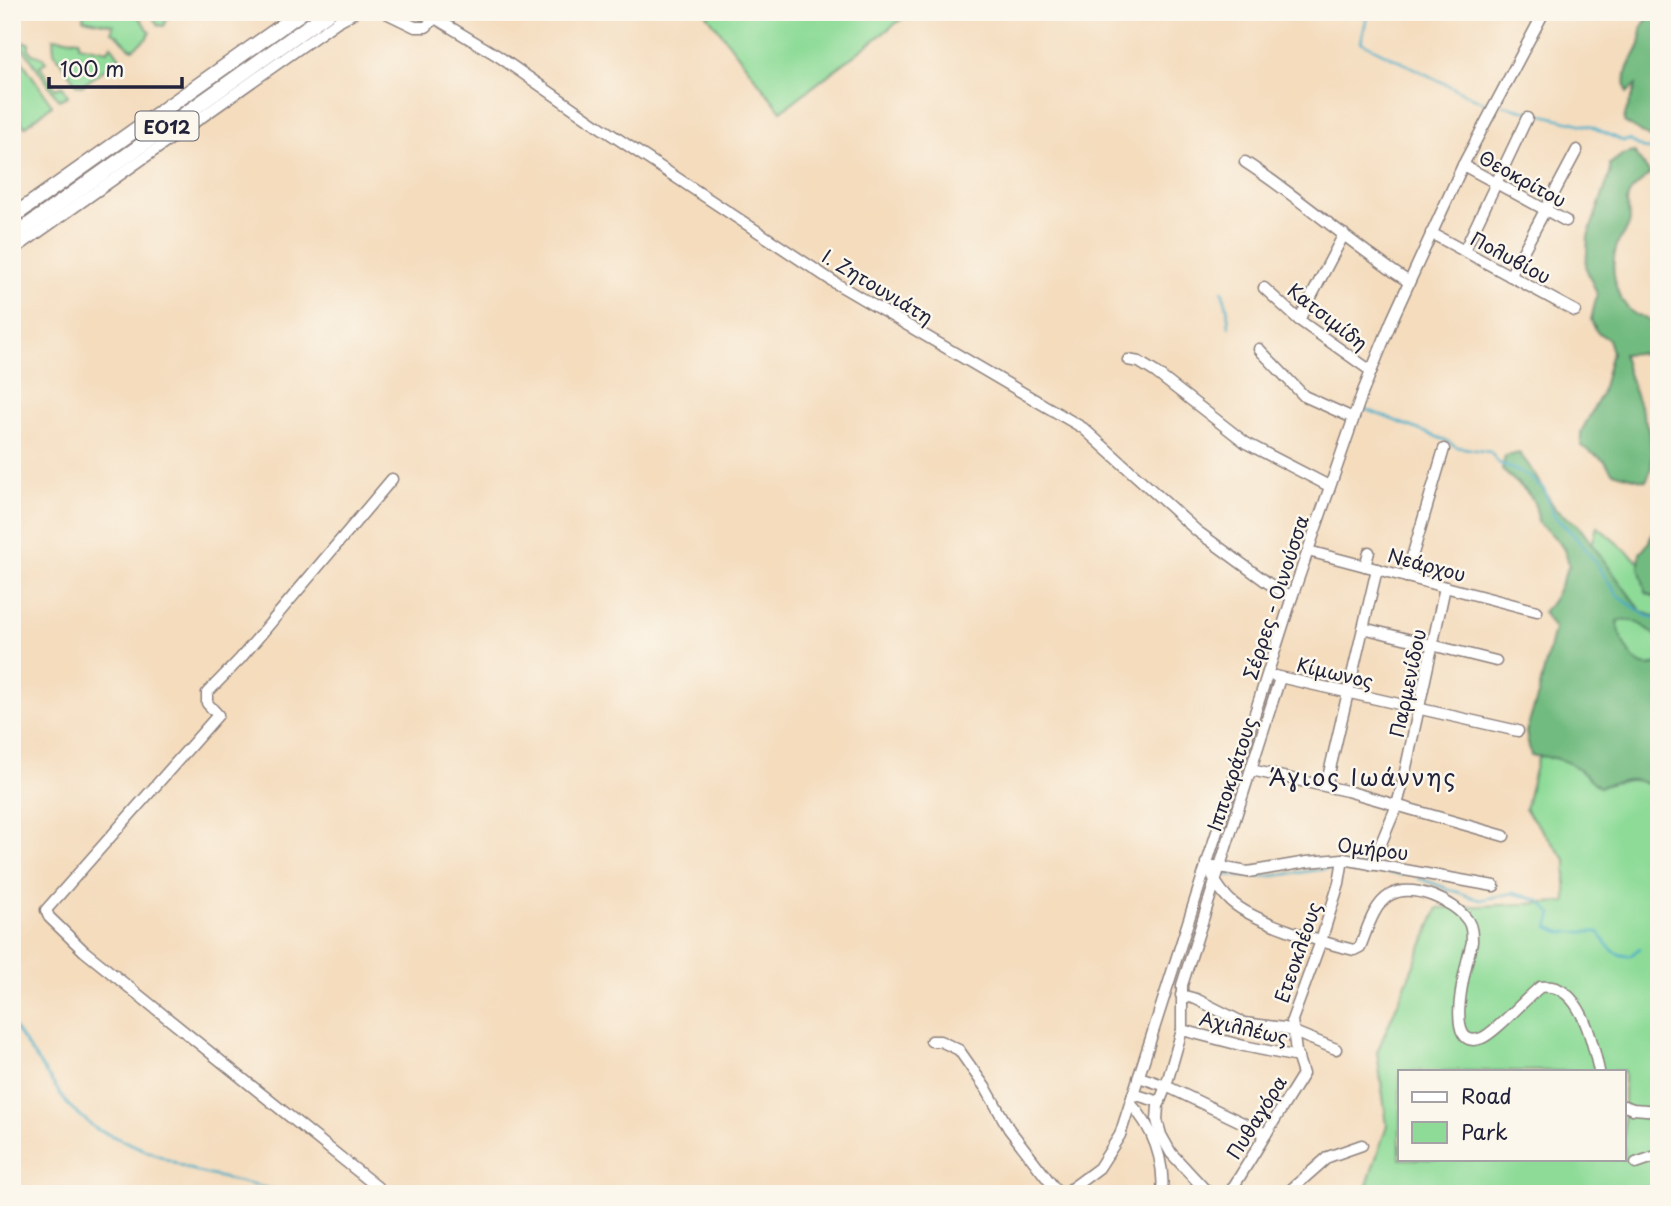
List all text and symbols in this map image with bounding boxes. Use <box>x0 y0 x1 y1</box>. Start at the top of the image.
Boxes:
scale bar <box>49 46 182 90</box>
text: 100 m <box>60 52 124 84</box>
road number: ΕΟ12 <box>136 112 198 140</box>
street label: Θεοκρίτου <box>1474 142 1572 214</box>
street label: Πολυβίου <box>1466 224 1556 290</box>
street label: Ι. Ζητουνιάτη <box>817 242 939 330</box>
street label: Κατσιμίδη <box>1282 276 1374 356</box>
street label: Σέρρες - Οινούσσα <box>1235 511 1315 683</box>
street label: Νεάρχου <box>1385 540 1469 588</box>
street label: Παρμενίδου <box>1382 626 1432 740</box>
street label: Κίμωνος <box>1294 650 1376 694</box>
street label: Ιπποκράτους <box>1199 713 1263 835</box>
district label: Άγιος Ιωάννης <box>1269 759 1457 794</box>
street label: Ομήρου <box>1336 830 1410 866</box>
street label: Ετεοκλέους <box>1267 898 1327 1006</box>
street label: Αχιλλέως <box>1197 1003 1291 1051</box>
street label: Πυθαγόρα <box>1219 1070 1293 1164</box>
legend <box>1398 1070 1626 1160</box>
text: Road <box>1461 1079 1512 1111</box>
text: Park <box>1461 1115 1508 1147</box>

